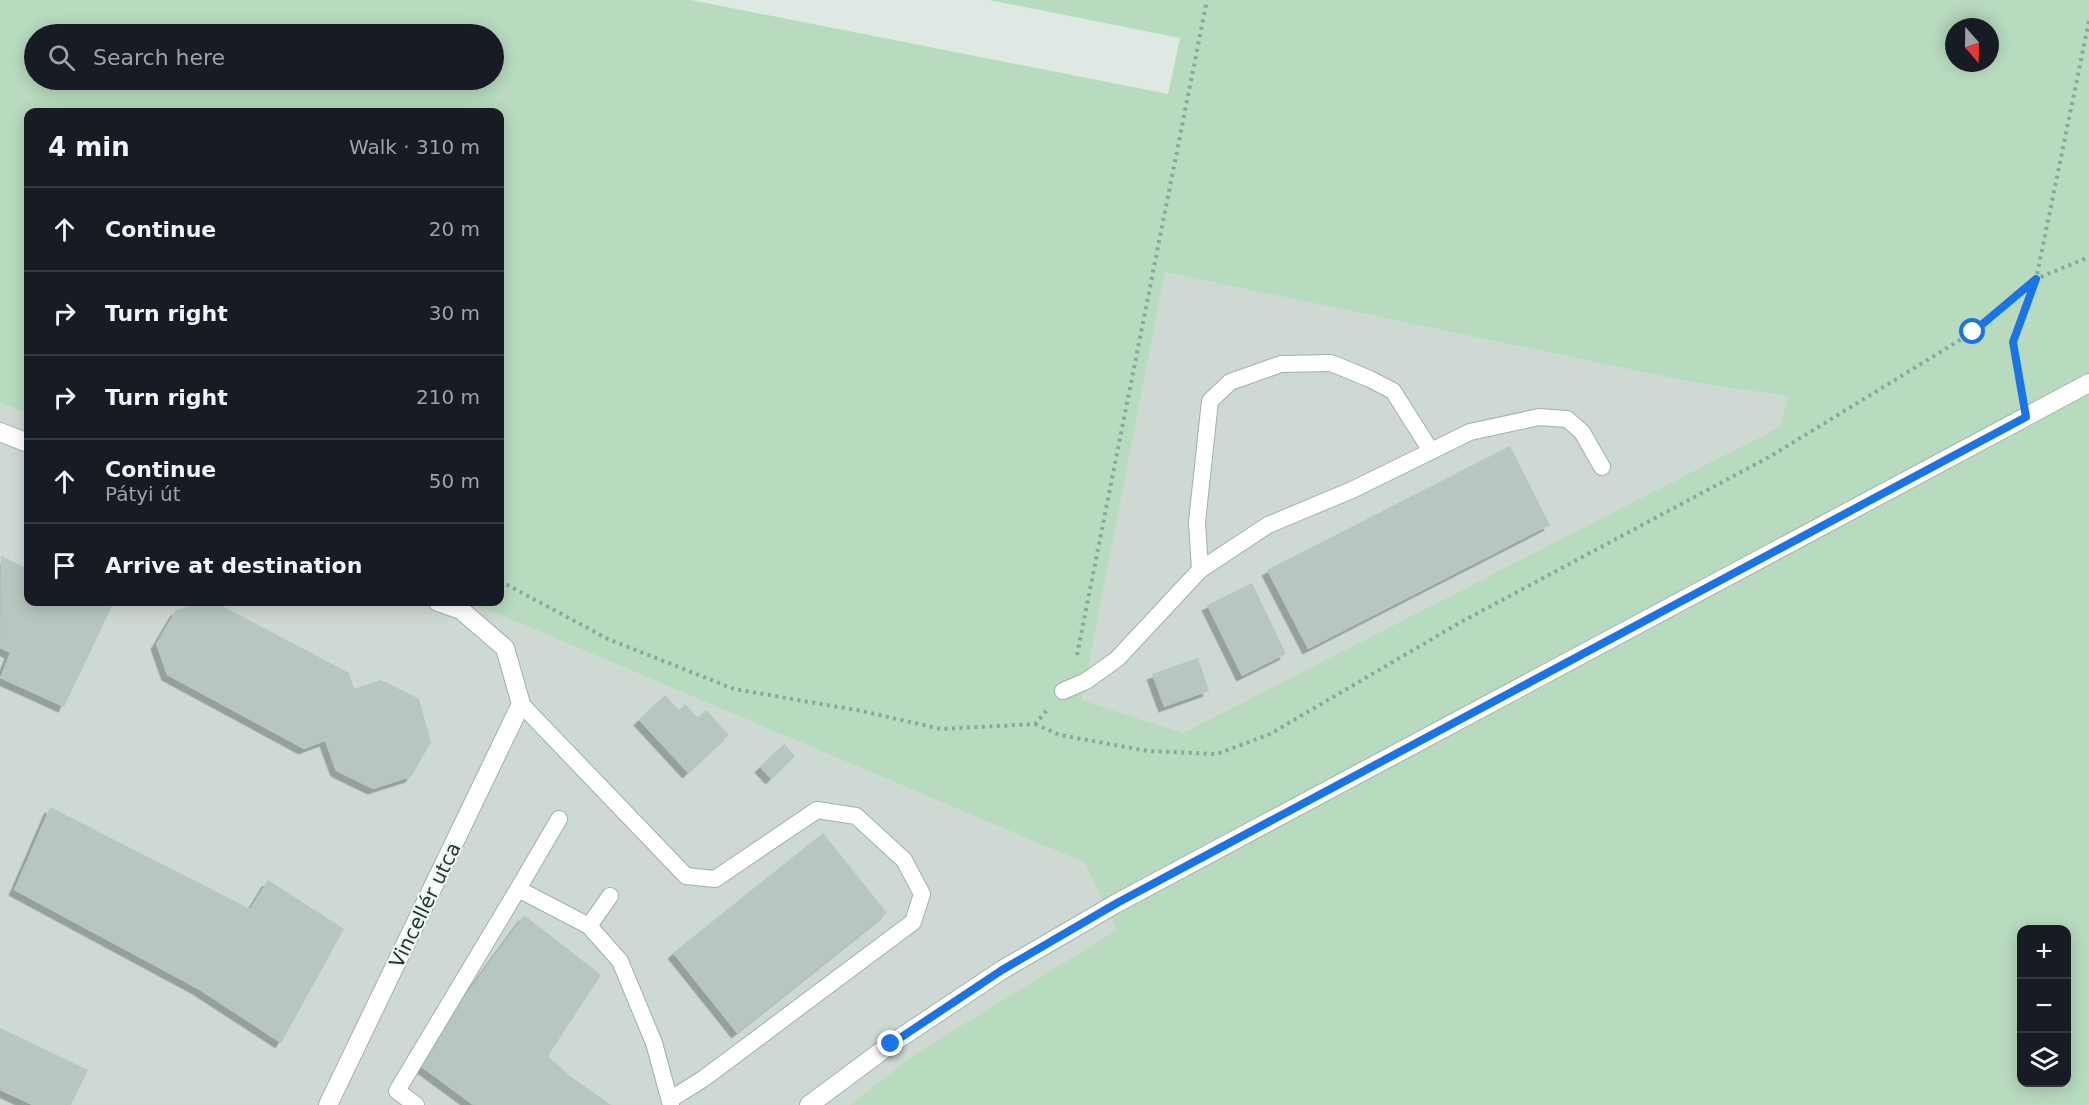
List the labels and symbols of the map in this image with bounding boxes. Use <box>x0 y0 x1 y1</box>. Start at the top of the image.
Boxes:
north arrow <box>1945 18 1999 72</box>
route start <box>1959 318 1985 344</box>
street label: Vincellér utca <box>384 838 466 972</box>
route end <box>877 1030 903 1056</box>

